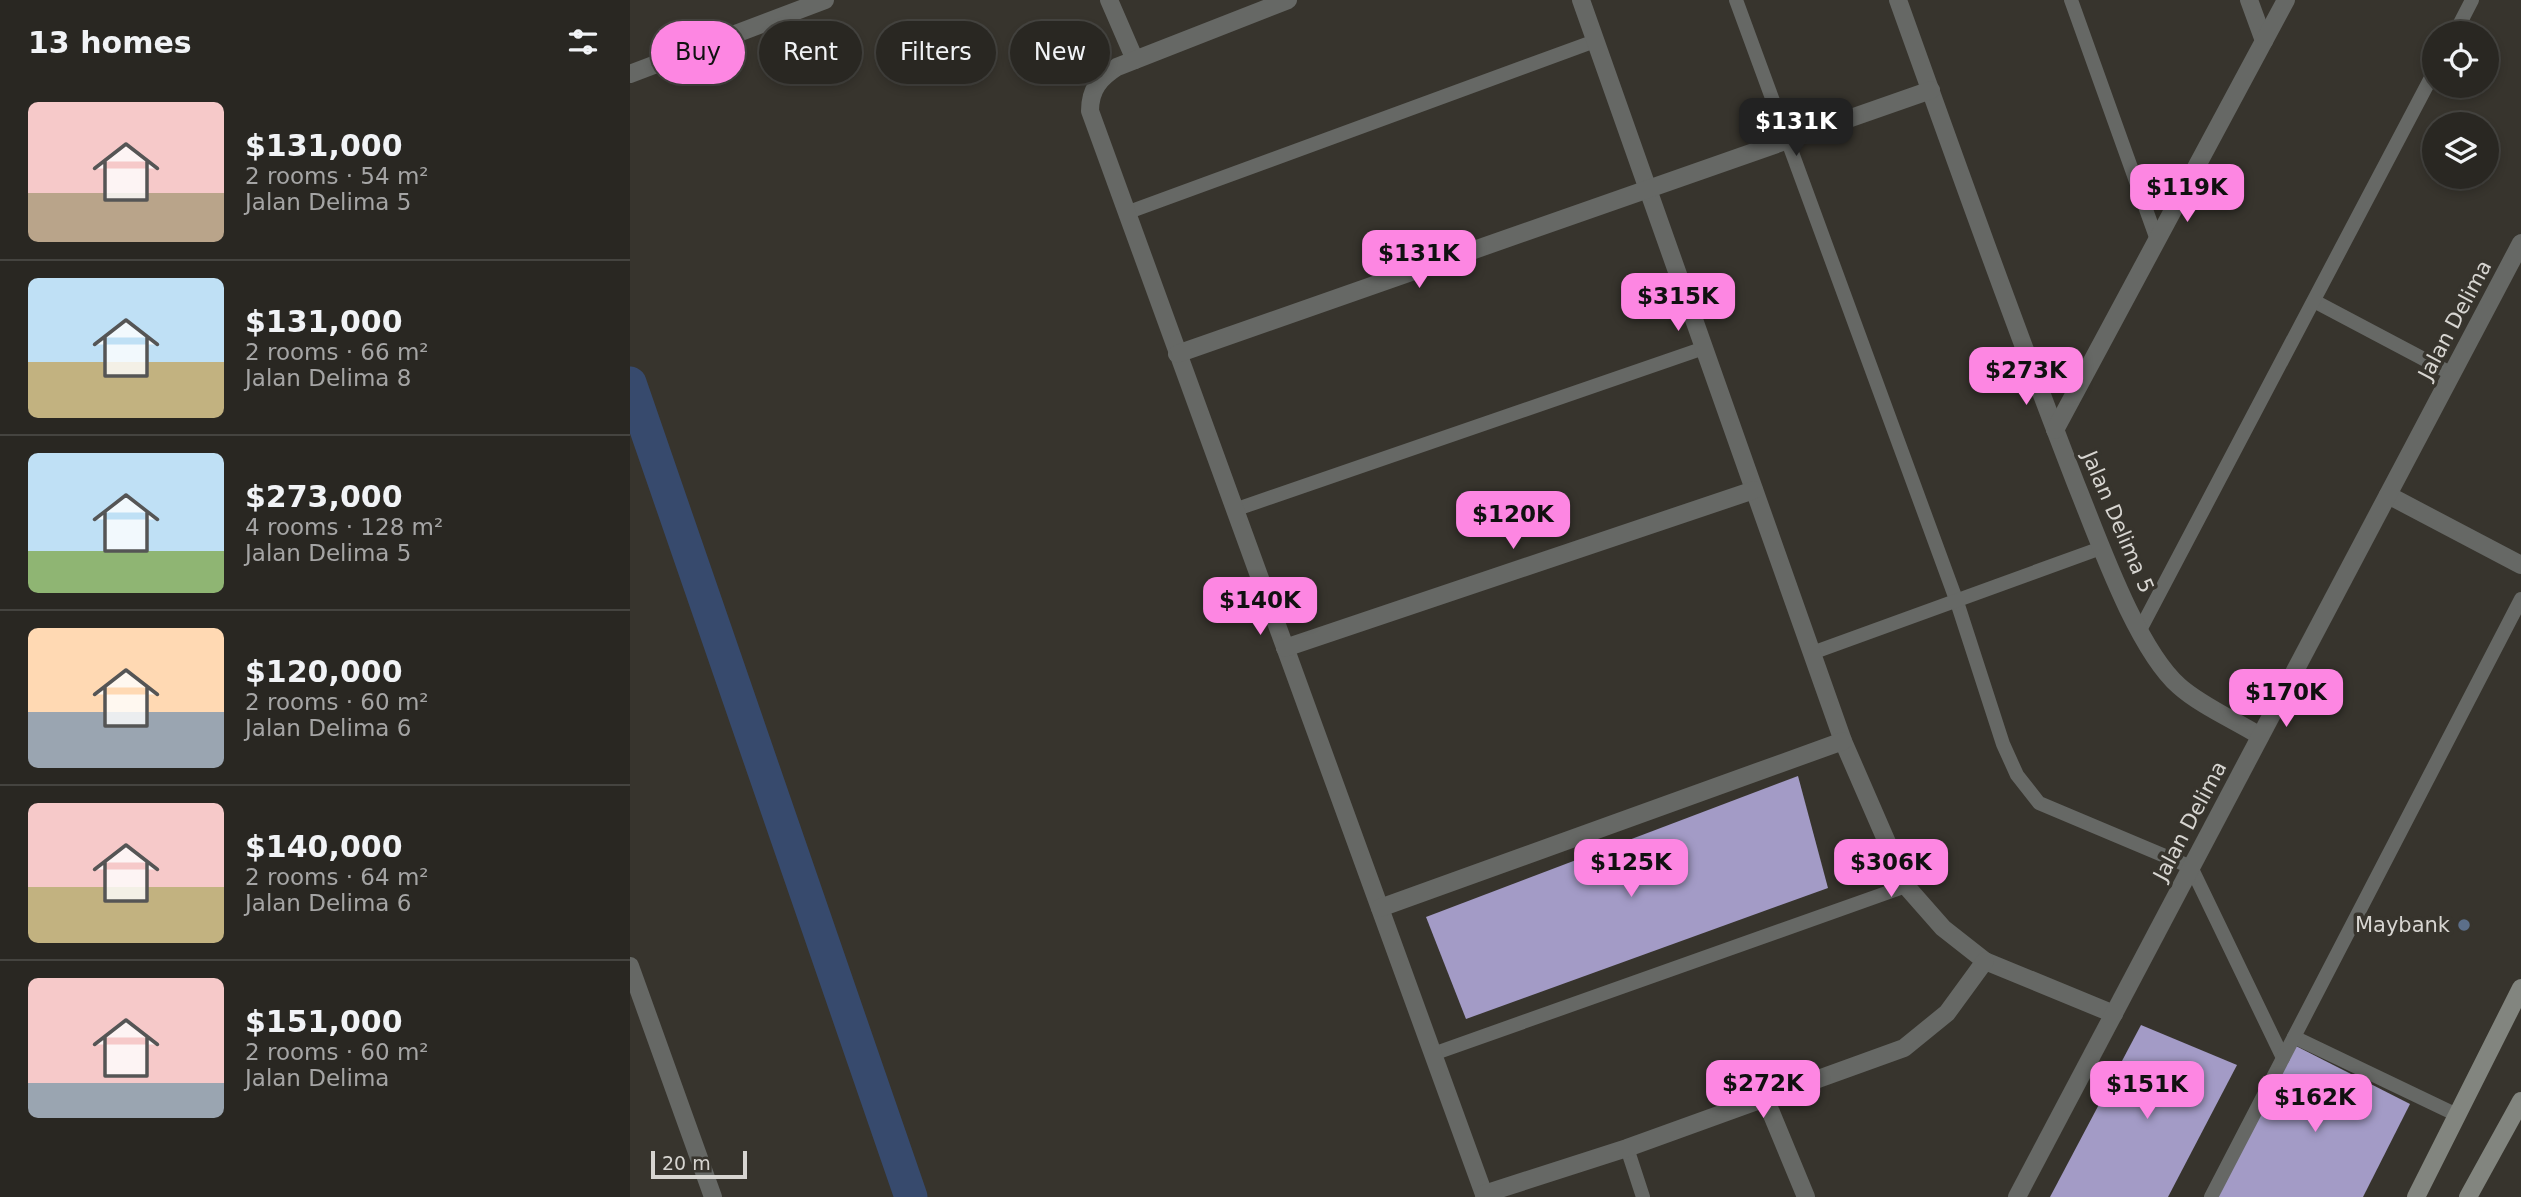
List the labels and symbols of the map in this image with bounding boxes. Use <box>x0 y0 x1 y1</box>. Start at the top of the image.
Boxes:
pin: $131K <box>1747 99 1845 158</box>
pin: $119K <box>2138 164 2236 224</box>
pin: $131K <box>1370 230 1468 290</box>
street label: Jalan Delima <box>2413 256 2497 386</box>
pin: $315K <box>1629 274 1727 333</box>
pin: $273K <box>1977 348 2075 407</box>
street label: Jalan Delima 5 <box>2077 446 2159 597</box>
pin: $120K <box>1464 491 1562 551</box>
pin: $140K <box>1211 578 1309 637</box>
pin: $170K <box>2237 670 2335 729</box>
street label: Jalan Delima <box>2148 757 2232 887</box>
pin: $125K <box>1582 839 1680 899</box>
pin: $306K <box>1842 839 1940 899</box>
place label: Maybank <box>2355 913 2451 937</box>
marker: Maybank <box>2456 917 2472 933</box>
pin: $272K <box>1714 1060 1812 1120</box>
pin: $151K <box>2098 1062 2196 1121</box>
pin: $162K <box>2266 1074 2364 1134</box>
scale bar <box>651 1148 747 1180</box>

